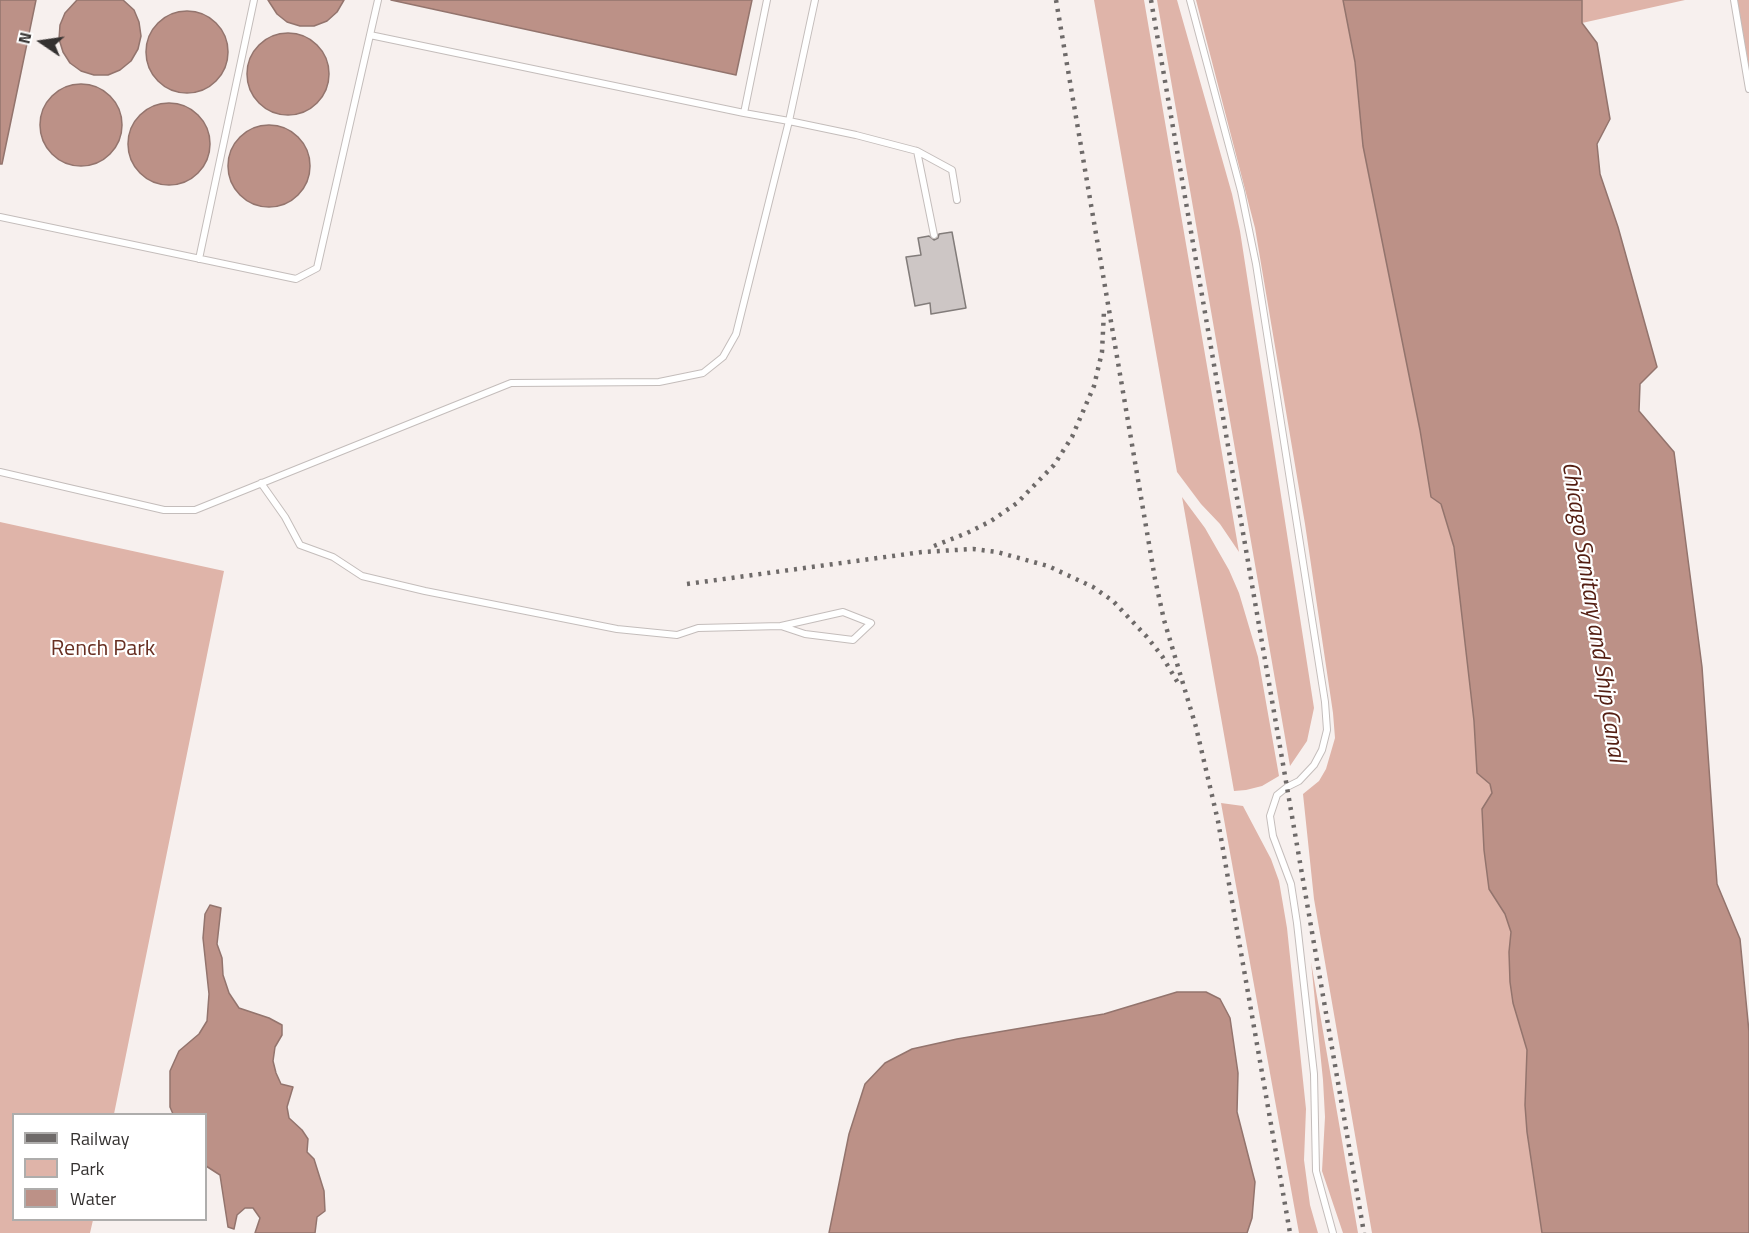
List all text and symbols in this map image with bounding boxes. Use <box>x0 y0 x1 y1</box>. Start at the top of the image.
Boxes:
north arrow <box>12 12 72 72</box>
text: N <box>12 30 37 46</box>
water label: Chicago Sanitary and Ship Canal <box>1554 460 1630 764</box>
park label: Rench Park <box>51 637 155 663</box>
legend <box>12 1113 207 1221</box>
text: Railway <box>70 1125 129 1152</box>
text: Park <box>70 1155 104 1182</box>
text: Water <box>70 1185 116 1212</box>

